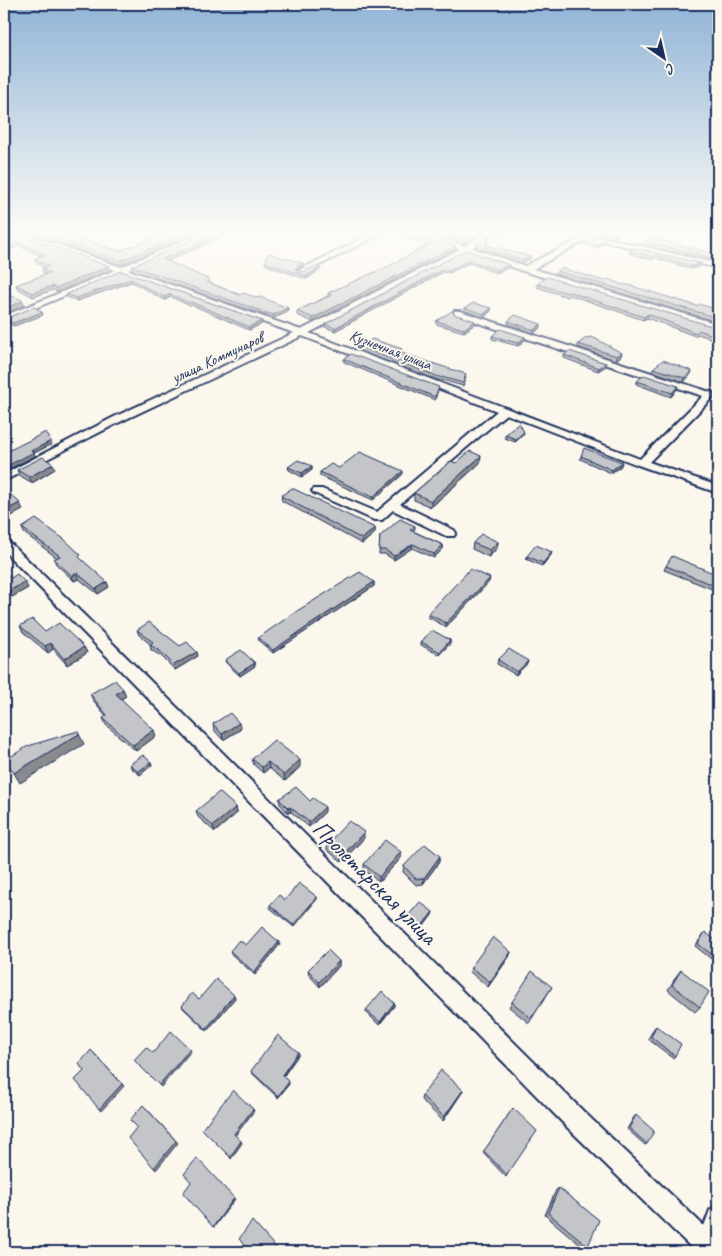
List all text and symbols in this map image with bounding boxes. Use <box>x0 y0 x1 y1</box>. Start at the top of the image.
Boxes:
north arrow <box>640 32 690 82</box>
text: С <box>662 59 679 79</box>
street label: Кузнечная улица <box>347 325 435 375</box>
street label: улица Коммунаров <box>167 326 270 388</box>
street label: Пролетарская улица <box>306 813 445 952</box>

